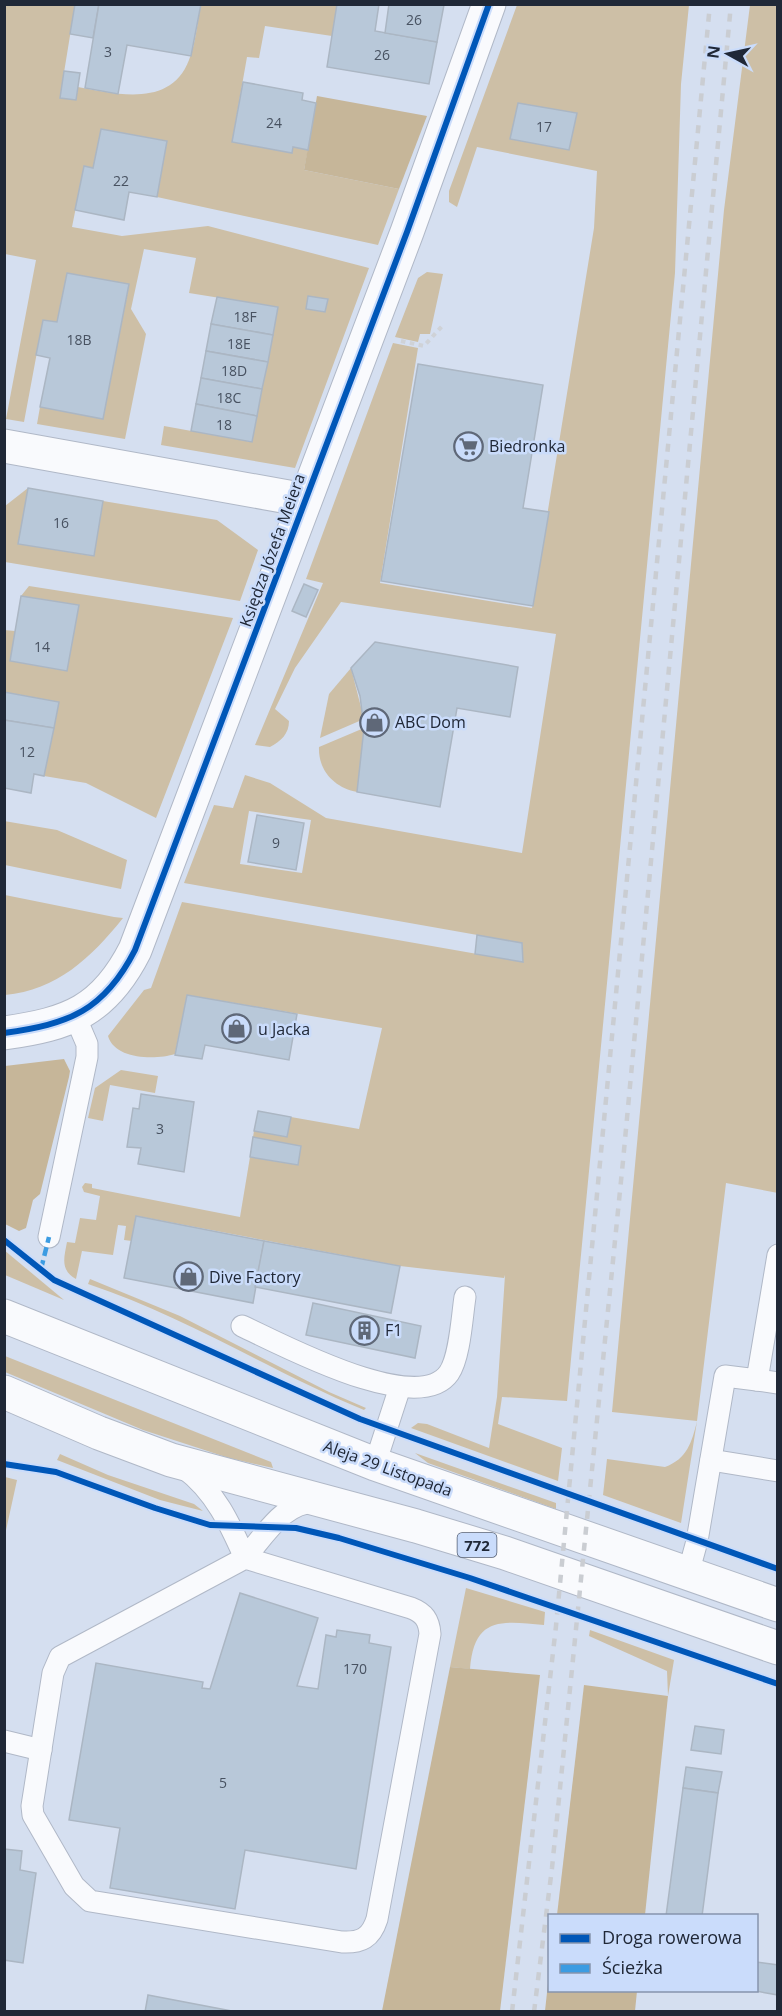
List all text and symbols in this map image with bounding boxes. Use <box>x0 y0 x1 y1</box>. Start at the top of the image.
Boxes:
house number: 26 <box>406 10 422 29</box>
north arrow <box>698 24 758 84</box>
house number: 3 <box>104 42 112 61</box>
text: N <box>701 44 725 60</box>
house number: 26 <box>374 45 390 64</box>
house number: 24 <box>266 113 282 132</box>
house number: 17 <box>536 117 552 136</box>
house number: 22 <box>113 171 129 190</box>
house number: 18F <box>233 307 257 326</box>
house number: 18B <box>66 330 92 349</box>
house number: 18E <box>227 334 251 353</box>
house number: 18D <box>221 361 247 380</box>
house number: 18C <box>217 388 242 407</box>
house number: 18 <box>216 415 232 434</box>
supermarket icon: Biedronka <box>452 430 484 462</box>
place label: Biedronka <box>489 435 565 457</box>
street label: Księdza Józefa Meiera <box>234 470 310 630</box>
house number: 16 <box>53 513 69 532</box>
house number: 14 <box>34 637 50 656</box>
shop icon: ABC Dom <box>358 706 390 738</box>
place label: ABC Dom <box>395 711 466 733</box>
house number: 12 <box>19 742 35 761</box>
house number: 9 <box>272 833 280 852</box>
shop icon: u Jacka <box>221 1013 253 1045</box>
place label: u Jacka <box>258 1018 310 1040</box>
house number: 3 <box>156 1119 164 1138</box>
shop icon: Dive Factory <box>172 1261 204 1293</box>
place label: Dive Factory <box>209 1266 301 1288</box>
building icon: F1 <box>348 1314 380 1346</box>
place label: F1 <box>385 1319 402 1341</box>
street label: Aleja 29 Listopada <box>321 1435 455 1501</box>
road number: 772 <box>458 1533 496 1557</box>
house number: 170 <box>343 1659 367 1678</box>
house number: 5 <box>219 1773 227 1792</box>
legend <box>548 1914 758 1992</box>
text: Droga rowerowa <box>602 1925 742 1949</box>
text: Ścieżka <box>602 1955 663 1979</box>

